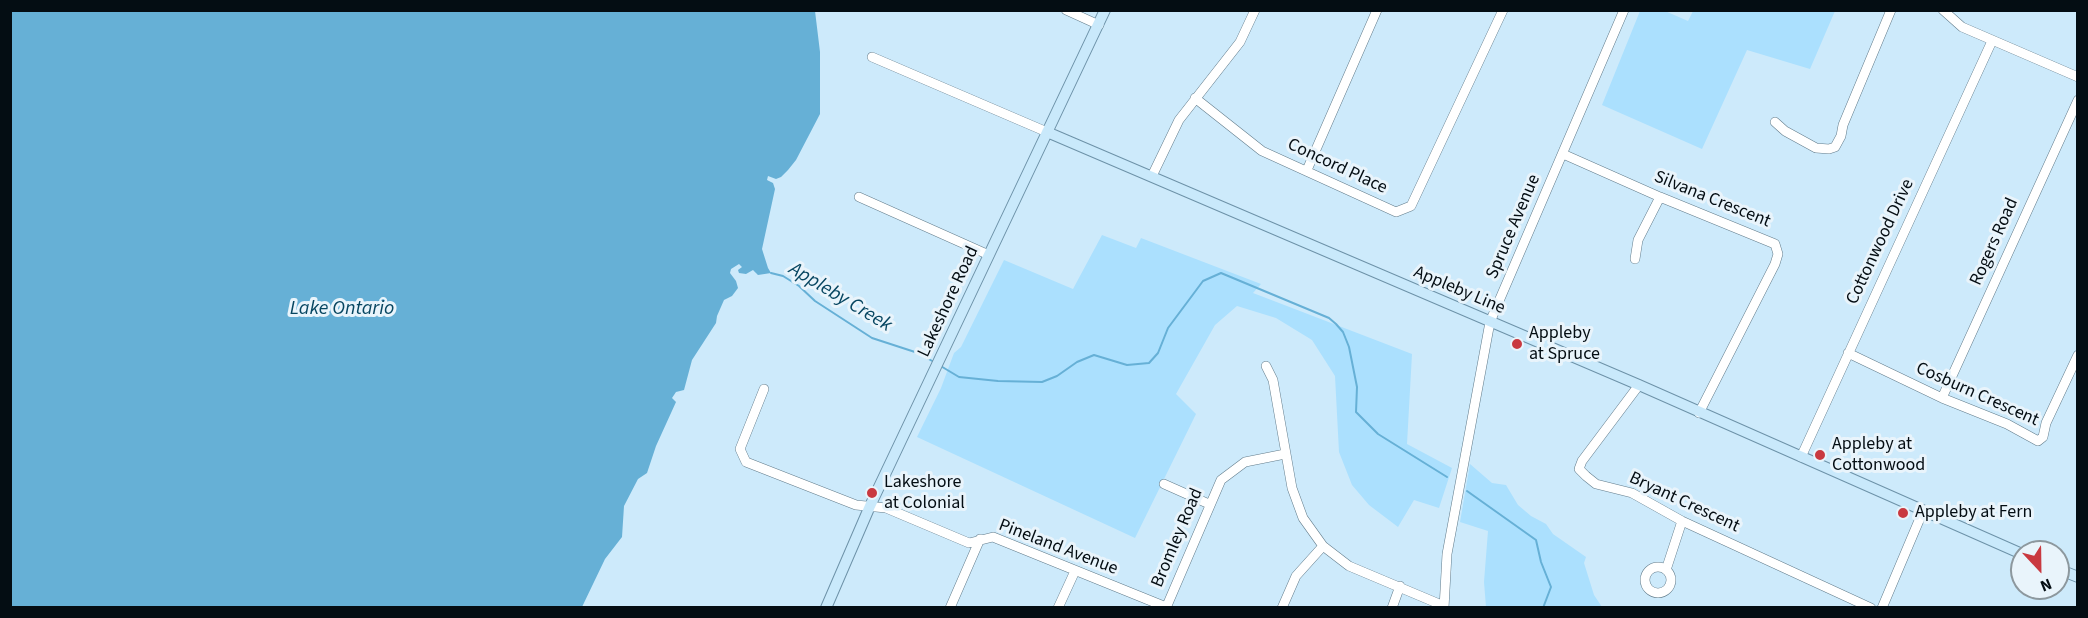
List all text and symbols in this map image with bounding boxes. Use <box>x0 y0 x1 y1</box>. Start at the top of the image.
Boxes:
street label: Concord Place <box>1284 134 1390 200</box>
street label: Silvana Crescent <box>1651 167 1773 233</box>
street label: Spruce Avenue <box>1482 171 1546 283</box>
street label: Cottonwood Drive <box>1843 176 1919 308</box>
street label: Rogers Road <box>1966 195 2024 289</box>
street label: Lakeshore Road <box>914 243 984 361</box>
water label: Appleby Creek <box>784 258 896 338</box>
street label: Appleby Line <box>1410 262 1508 320</box>
water label: Lake Ontario <box>290 298 394 322</box>
place label: Appleby at Spruce <box>1529 323 1600 366</box>
marker: Appleby at Spruce <box>1510 337 1524 351</box>
street label: Cosburn Crescent <box>1912 358 2042 432</box>
place label: Appleby at Cottonwood <box>1832 434 1925 476</box>
marker: Appleby at Cottonwood <box>1813 448 1827 462</box>
street label: Bryant Crescent <box>1625 468 1743 538</box>
place label: Lakeshore at Colonial <box>884 472 965 514</box>
street label: Bromley Road <box>1147 485 1209 591</box>
marker: Lakeshore at Colonial <box>865 486 879 500</box>
place label: Appleby at Fern <box>1915 502 2032 524</box>
marker: Appleby at Fern <box>1896 506 1910 520</box>
street label: Pineland Avenue <box>995 515 1121 581</box>
north arrow <box>2010 540 2070 600</box>
text: N <box>2037 573 2055 597</box>

